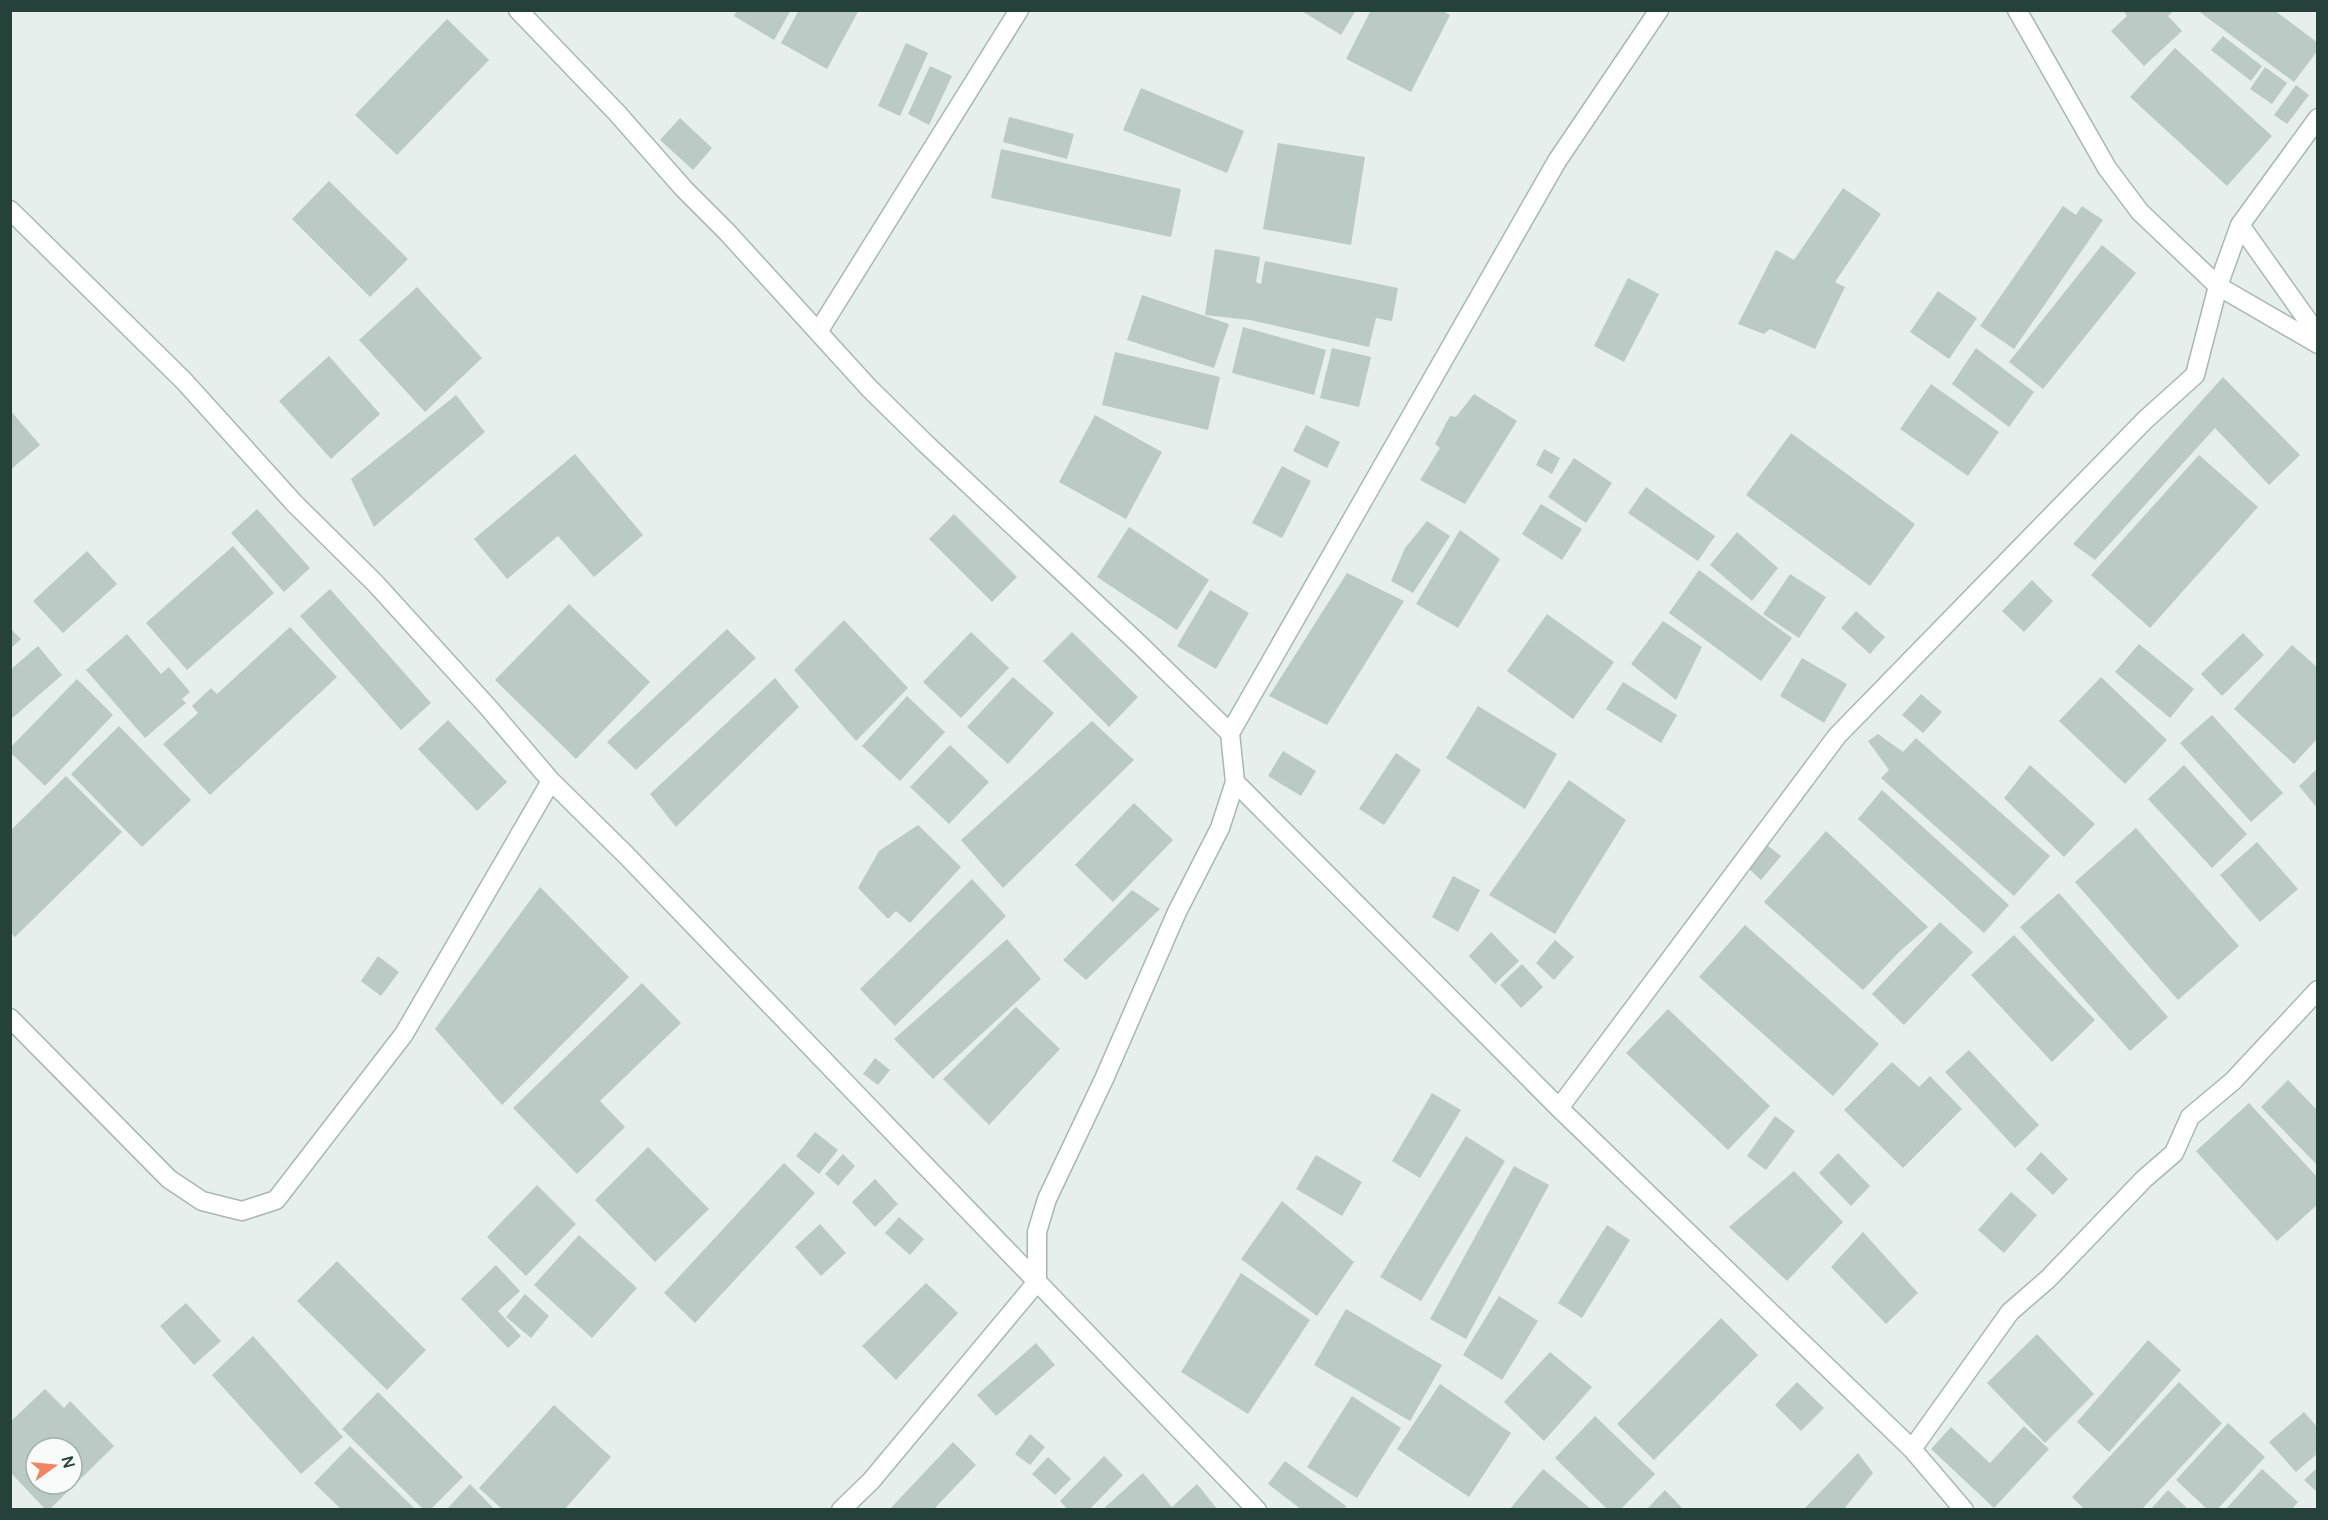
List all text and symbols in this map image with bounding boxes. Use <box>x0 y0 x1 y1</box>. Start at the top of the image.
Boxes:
north arrow <box>24 1436 84 1496</box>
text: N <box>56 1454 81 1471</box>

